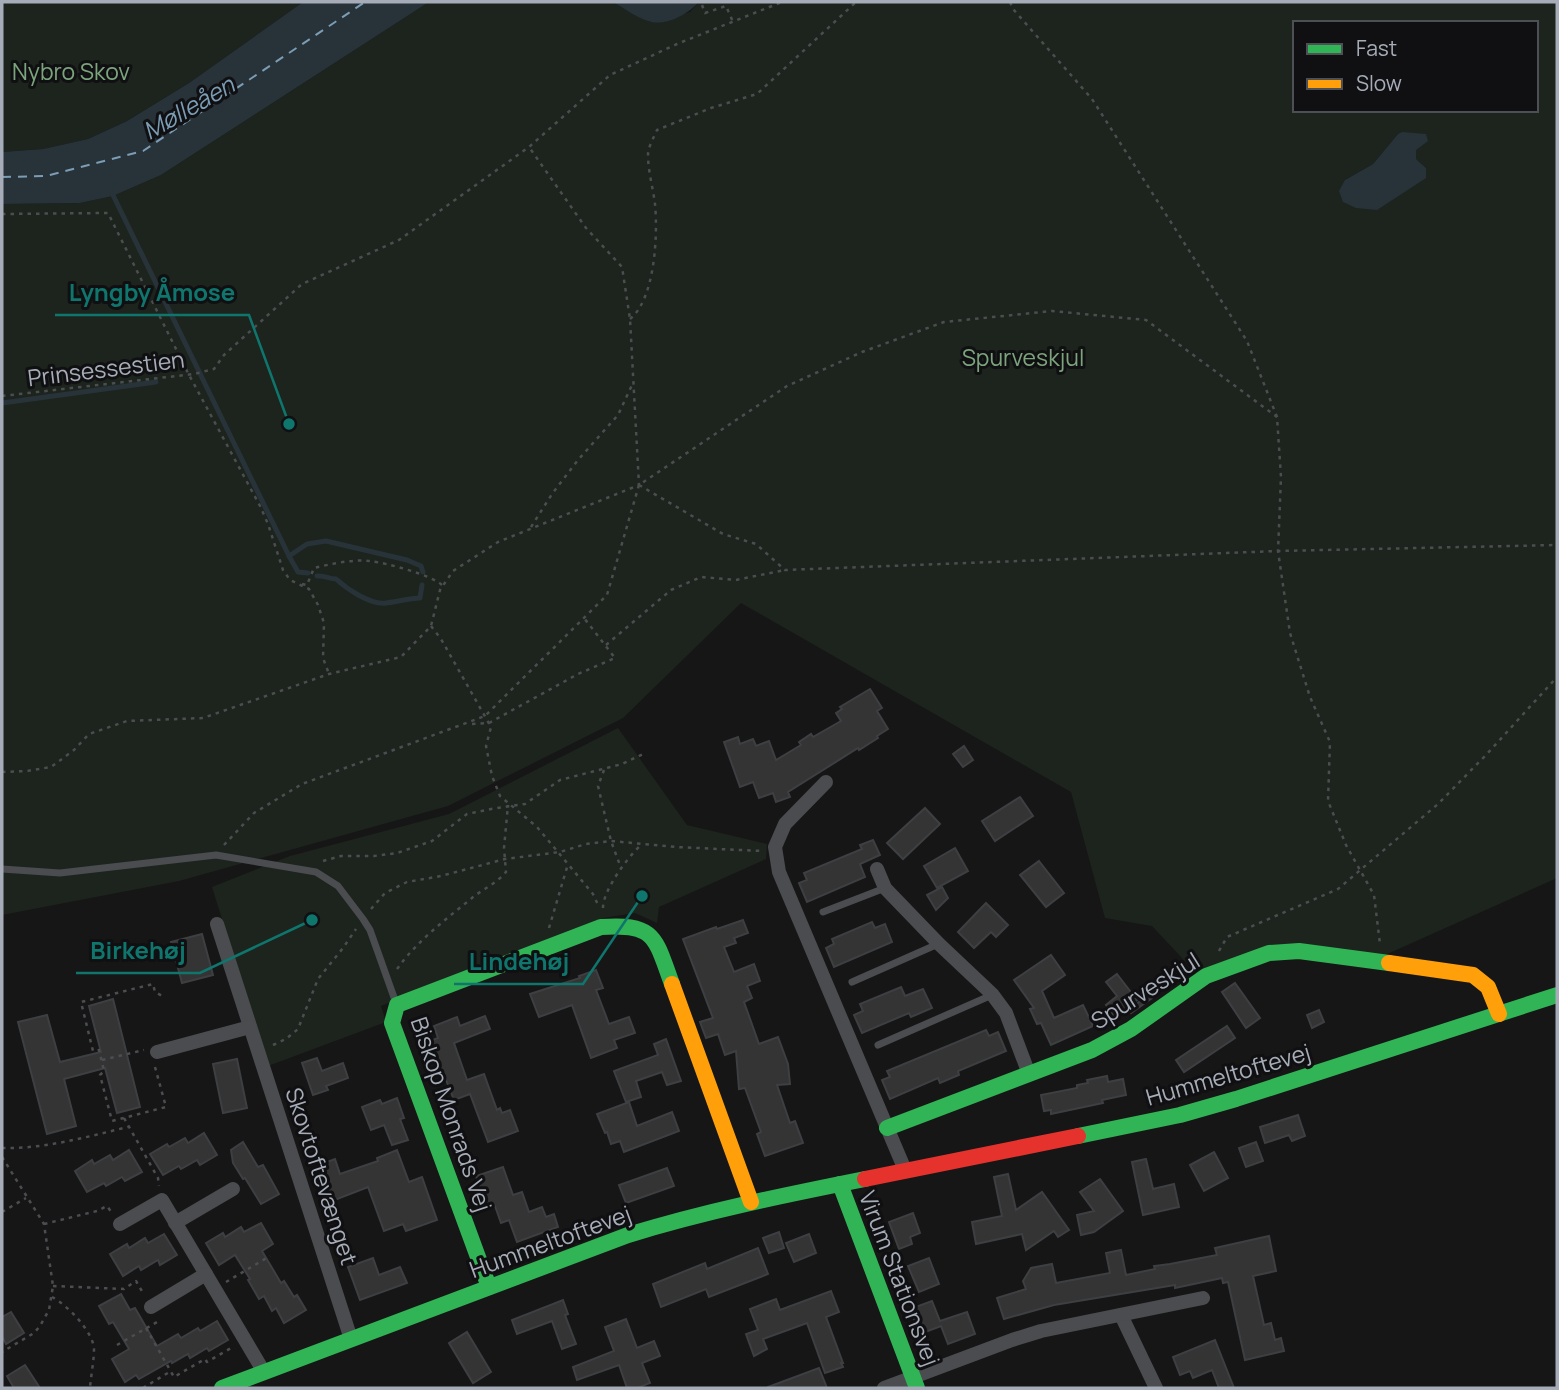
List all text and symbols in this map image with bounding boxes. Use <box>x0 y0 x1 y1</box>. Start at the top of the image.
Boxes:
legend <box>1293 21 1538 112</box>
text: Fast <box>1356 34 1397 62</box>
park label: Nybro Skov <box>12 55 130 87</box>
water label: Mølleåen <box>136 67 240 146</box>
text: Slow <box>1356 69 1402 97</box>
callout: Lyngby Åmose <box>55 270 249 315</box>
text: Lyngby Åmose <box>69 275 235 308</box>
park label: Spurveskjul <box>962 341 1084 373</box>
street label: Prinsessestien <box>26 343 186 393</box>
callout: Birkehøj <box>76 928 200 973</box>
text: Birkehøj <box>90 933 186 966</box>
callout: Lindehøj <box>454 939 583 984</box>
text: Lindehøj <box>469 944 569 977</box>
street label: Spurveskjul <box>1084 944 1206 1036</box>
street label: Biskop Monrads Vej <box>404 1012 500 1216</box>
street label: Hummeltoftevej <box>1142 1035 1314 1113</box>
street label: Skovtoftevænget <box>278 1083 366 1269</box>
street label: Virum Stationsvej <box>852 1186 948 1370</box>
street label: Hummeltoftevej <box>465 1197 635 1285</box>

